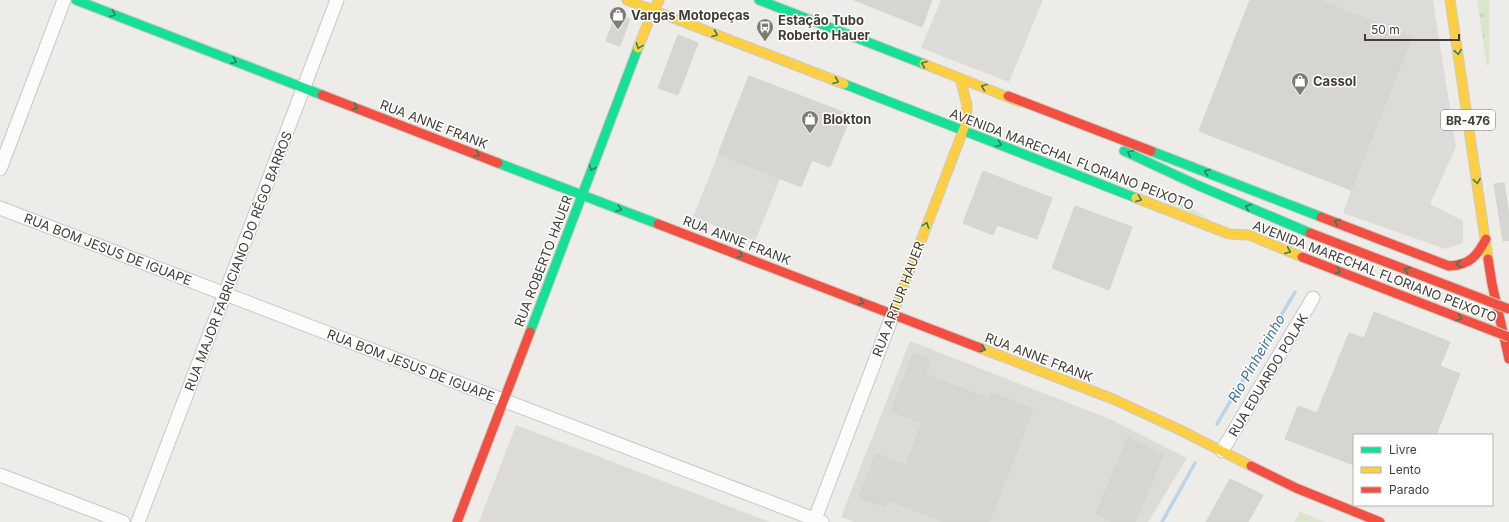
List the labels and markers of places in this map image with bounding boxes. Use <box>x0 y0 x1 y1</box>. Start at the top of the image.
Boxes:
shop icon: Vargas Motopeças <box>608 5 628 30</box>
place label: Vargas Motopeças <box>631 7 750 23</box>
place label: Estação Tubo Roberto Hauer <box>778 12 871 43</box>
bus stop icon: Estação Tubo Roberto Hauer <box>755 17 775 42</box>
shop icon: Cassol <box>1290 71 1310 96</box>
place label: Cassol <box>1313 73 1356 89</box>
shop icon: Blokton <box>800 109 820 134</box>
place label: Blokton <box>823 111 871 127</box>

